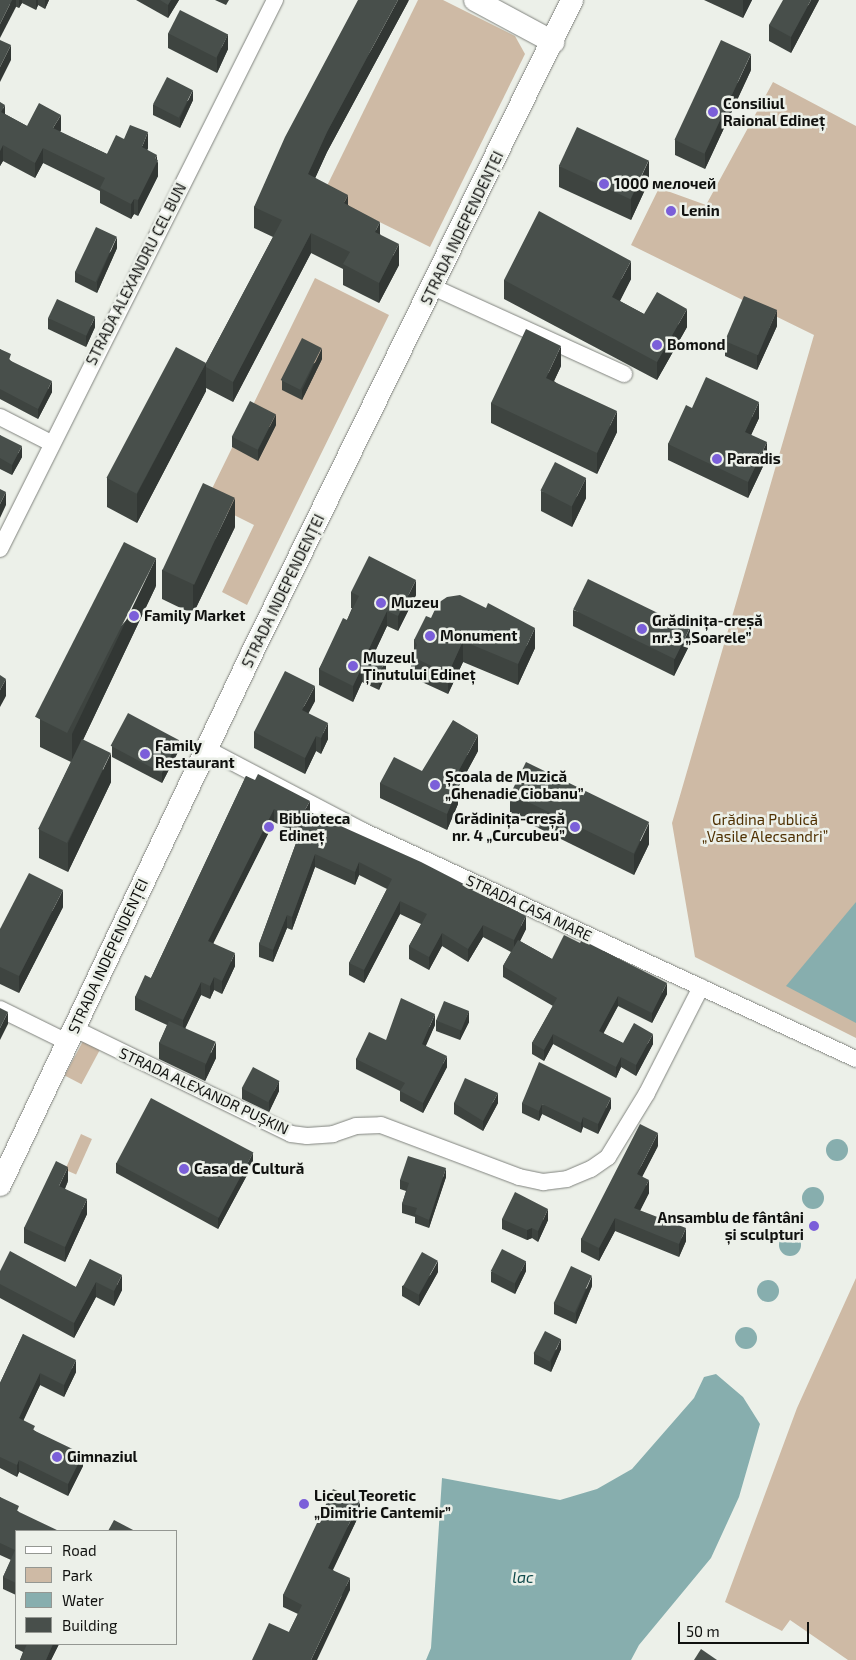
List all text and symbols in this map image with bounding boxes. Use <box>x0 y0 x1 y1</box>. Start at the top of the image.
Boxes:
place label: Consiliul Raional Edineț <box>723 94 825 129</box>
marker: Consiliul Raional Edineț <box>707 106 719 118</box>
street label: STRADA INDEPENDENȚEI <box>417 148 507 308</box>
place label: 1000 мелочей <box>614 175 716 193</box>
marker: 1000 мелочей <box>598 178 610 190</box>
street label: STRADA ALEXANDRU CEL BUN <box>82 179 190 369</box>
place label: Lenin <box>681 202 720 220</box>
marker: Lenin <box>665 205 677 217</box>
place label: Bomond <box>667 336 725 354</box>
marker: Bomond <box>651 339 663 351</box>
place label: Paradis <box>727 450 781 468</box>
marker: Paradis <box>711 453 723 465</box>
street label: STRADA INDEPENDENȚEI <box>238 511 328 671</box>
place label: Muzeu <box>391 594 439 612</box>
marker: Muzeu <box>375 597 387 609</box>
place label: Family Market <box>144 607 246 625</box>
marker: Family Market <box>128 610 140 622</box>
place label: Grădinița-creșă nr. 3 „Soarele” <box>652 611 763 646</box>
marker: Grădinița-creșă nr. 3 „Soarele” <box>636 623 648 635</box>
place label: Monument <box>440 627 517 645</box>
marker: Monument <box>424 630 436 642</box>
place label: Muzeul Ținutului Edineț <box>363 648 476 683</box>
marker: Muzeul Ținutului Edineț <box>347 660 359 672</box>
place label: Family Restaurant <box>155 736 235 771</box>
marker: Family Restaurant <box>139 748 151 760</box>
place label: Școala de Muzică „Ghenadie Ciobanu” <box>445 767 584 802</box>
marker: Școala de Muzică „Ghenadie Ciobanu” <box>429 779 441 791</box>
place label: Biblioteca Edineț <box>279 809 350 844</box>
place label: Grădinița-creșă nr. 4 „Curcubeu” <box>452 809 565 844</box>
park label: Grădina Publică „Vasile Alecsandri” <box>702 810 828 845</box>
marker: Biblioteca Edineț <box>263 821 275 833</box>
marker: Grădinița-creșă nr. 4 „Curcubeu” <box>569 821 581 833</box>
street label: STRADA CASA MARE <box>463 871 595 945</box>
street label: STRADA INDEPENDENȚEI <box>64 876 152 1036</box>
street label: STRADA ALEXANDR PUȘKIN <box>116 1044 292 1138</box>
place label: Casa de Cultură <box>194 1160 304 1178</box>
marker: Casa de Cultură <box>178 1163 190 1175</box>
place label: Ansamblu de fântâni și sculpturi <box>657 1208 804 1243</box>
marker: Ansamblu de fântâni și sculpturi <box>808 1220 820 1232</box>
place label: Gimnaziul <box>67 1448 137 1466</box>
marker: Gimnaziul <box>51 1451 63 1463</box>
place label: Liceul Teoretic „Dimitrie Cantemir” <box>314 1486 451 1521</box>
marker: Liceul Teoretic „Dimitrie Cantemir” <box>298 1498 310 1510</box>
legend <box>15 1530 178 1645</box>
text: Road <box>62 1541 97 1559</box>
text: Park <box>62 1566 93 1584</box>
water label: lac <box>512 1567 534 1587</box>
text: Water <box>62 1591 104 1609</box>
scale bar <box>681 1612 812 1644</box>
text: Building <box>62 1616 117 1634</box>
text: 50 m <box>686 1622 720 1640</box>

